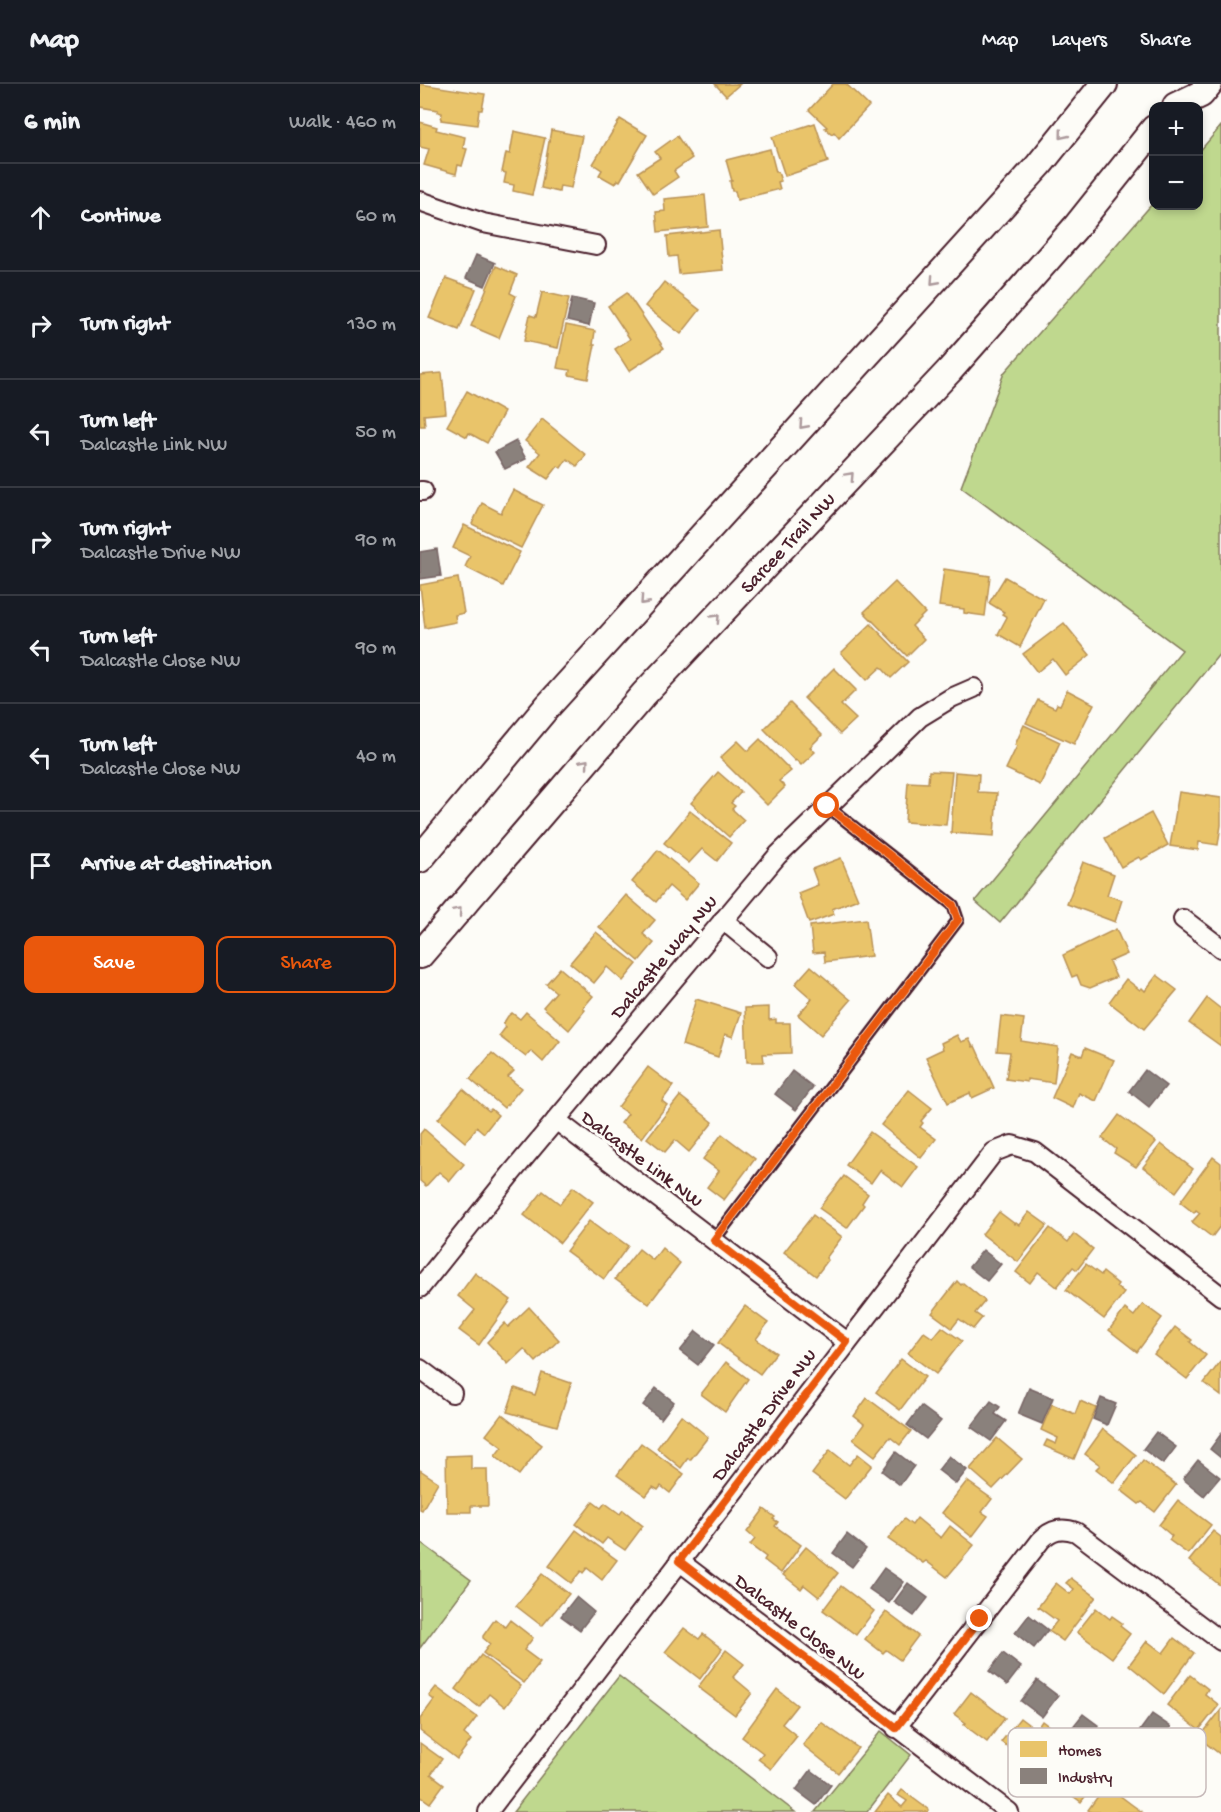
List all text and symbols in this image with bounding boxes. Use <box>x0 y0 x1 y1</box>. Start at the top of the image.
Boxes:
text: Map <box>30 25 79 58</box>
text: Map <box>982 29 1018 54</box>
text: Layers <box>1051 29 1107 54</box>
text: Share <box>1140 29 1191 54</box>
map controls <box>1149 102 1203 210</box>
button: + <box>1149 102 1203 156</box>
text: 6 min <box>24 108 80 139</box>
text: Walk · 460 m <box>289 112 396 135</box>
one-way arrow <box>1059 128 1070 139</box>
button: − <box>1149 156 1203 210</box>
icon: ahead <box>24 201 57 234</box>
text: Continue <box>81 204 161 230</box>
text: 60 m <box>356 206 396 229</box>
one-way arrow <box>930 274 941 285</box>
icon: right <box>24 309 57 342</box>
text: Turn right <box>81 312 169 338</box>
text: 130 m <box>347 314 396 337</box>
text: Turn left <box>81 409 155 435</box>
icon: left <box>24 417 57 450</box>
one-way arrow <box>799 419 810 429</box>
text: 50 m <box>355 422 396 445</box>
text: Dalcastle Link NW <box>81 435 227 458</box>
one-way arrow <box>842 473 853 484</box>
street label: Sarcee Trail NW <box>737 489 842 599</box>
text: Turn right <box>81 517 169 543</box>
icon: right <box>24 525 57 558</box>
text: 90 m <box>356 530 396 553</box>
text: Dalcastle Drive NW <box>81 543 241 566</box>
one-way arrow <box>640 594 651 605</box>
one-way arrow <box>709 615 720 625</box>
text: Turn left <box>81 625 155 651</box>
icon: left <box>24 633 57 666</box>
text: 90 m <box>356 638 396 661</box>
text: Dalcastle Close NW <box>81 651 241 674</box>
text: Turn left <box>81 733 155 759</box>
icon: left <box>24 741 57 774</box>
text: 40 m <box>356 746 396 769</box>
text: Dalcastle Close NW <box>81 759 241 782</box>
one-way arrow <box>578 759 589 770</box>
route start <box>813 792 839 818</box>
icon: arrive <box>24 849 57 882</box>
text: Arrive at destination <box>81 852 271 878</box>
street label: Dalcastle Way NW <box>606 892 724 1026</box>
one-way arrow <box>451 907 462 918</box>
button: Save <box>24 936 204 993</box>
button: Share <box>216 936 396 993</box>
street label: Dalcastle Link NW <box>574 1106 706 1214</box>
street label: Dalcastle Drive NW <box>707 1345 823 1488</box>
street label: Dalcastle Close NW <box>727 1569 869 1687</box>
route end <box>966 1605 992 1631</box>
legend <box>1008 1728 1206 1797</box>
text: Homes <box>1058 1743 1102 1762</box>
text: Industry <box>1058 1770 1112 1789</box>

